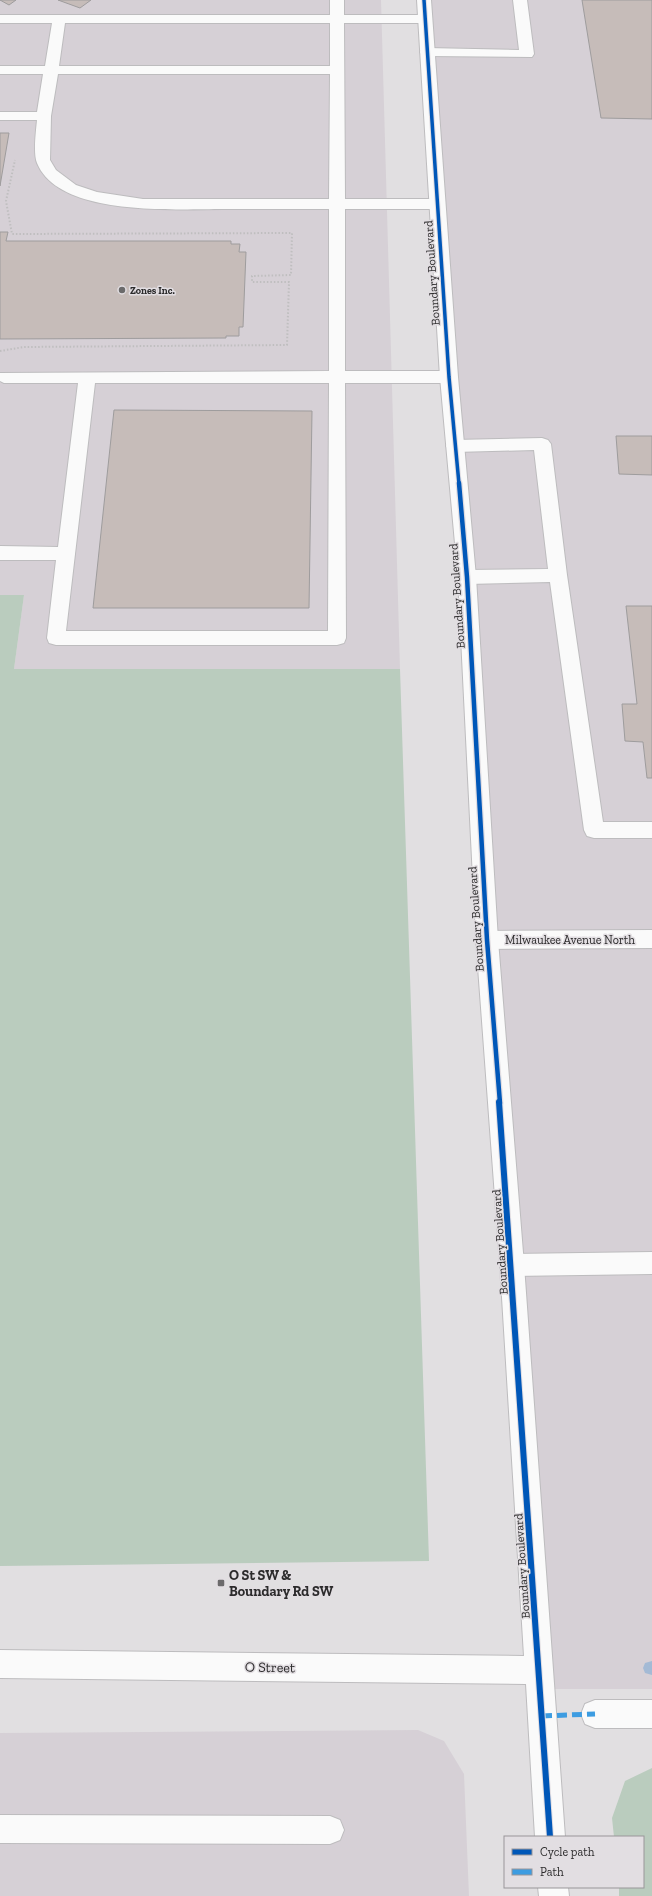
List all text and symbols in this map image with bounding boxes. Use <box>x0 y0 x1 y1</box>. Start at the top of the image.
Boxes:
street label: Boundary Boulevard <box>421 220 443 326</box>
marker: Zones Inc. <box>117 285 127 295</box>
place label: Zones Inc. <box>130 285 175 297</box>
street label: Boundary Boulevard <box>446 543 468 649</box>
street label: Boundary Boulevard <box>465 866 487 972</box>
street label: Milwaukee Avenue North <box>505 933 635 947</box>
street label: Boundary Boulevard <box>489 1189 511 1295</box>
street label: Boundary Boulevard <box>511 1513 533 1619</box>
place label: O St SW & Boundary Rd SW <box>229 1567 333 1600</box>
marker: O St SW & Boundary Rd SW <box>216 1578 226 1588</box>
street label: O Street <box>245 1659 296 1676</box>
legend <box>504 1836 644 1888</box>
text: Cycle path <box>540 1845 595 1859</box>
text: Path <box>540 1865 564 1879</box>

